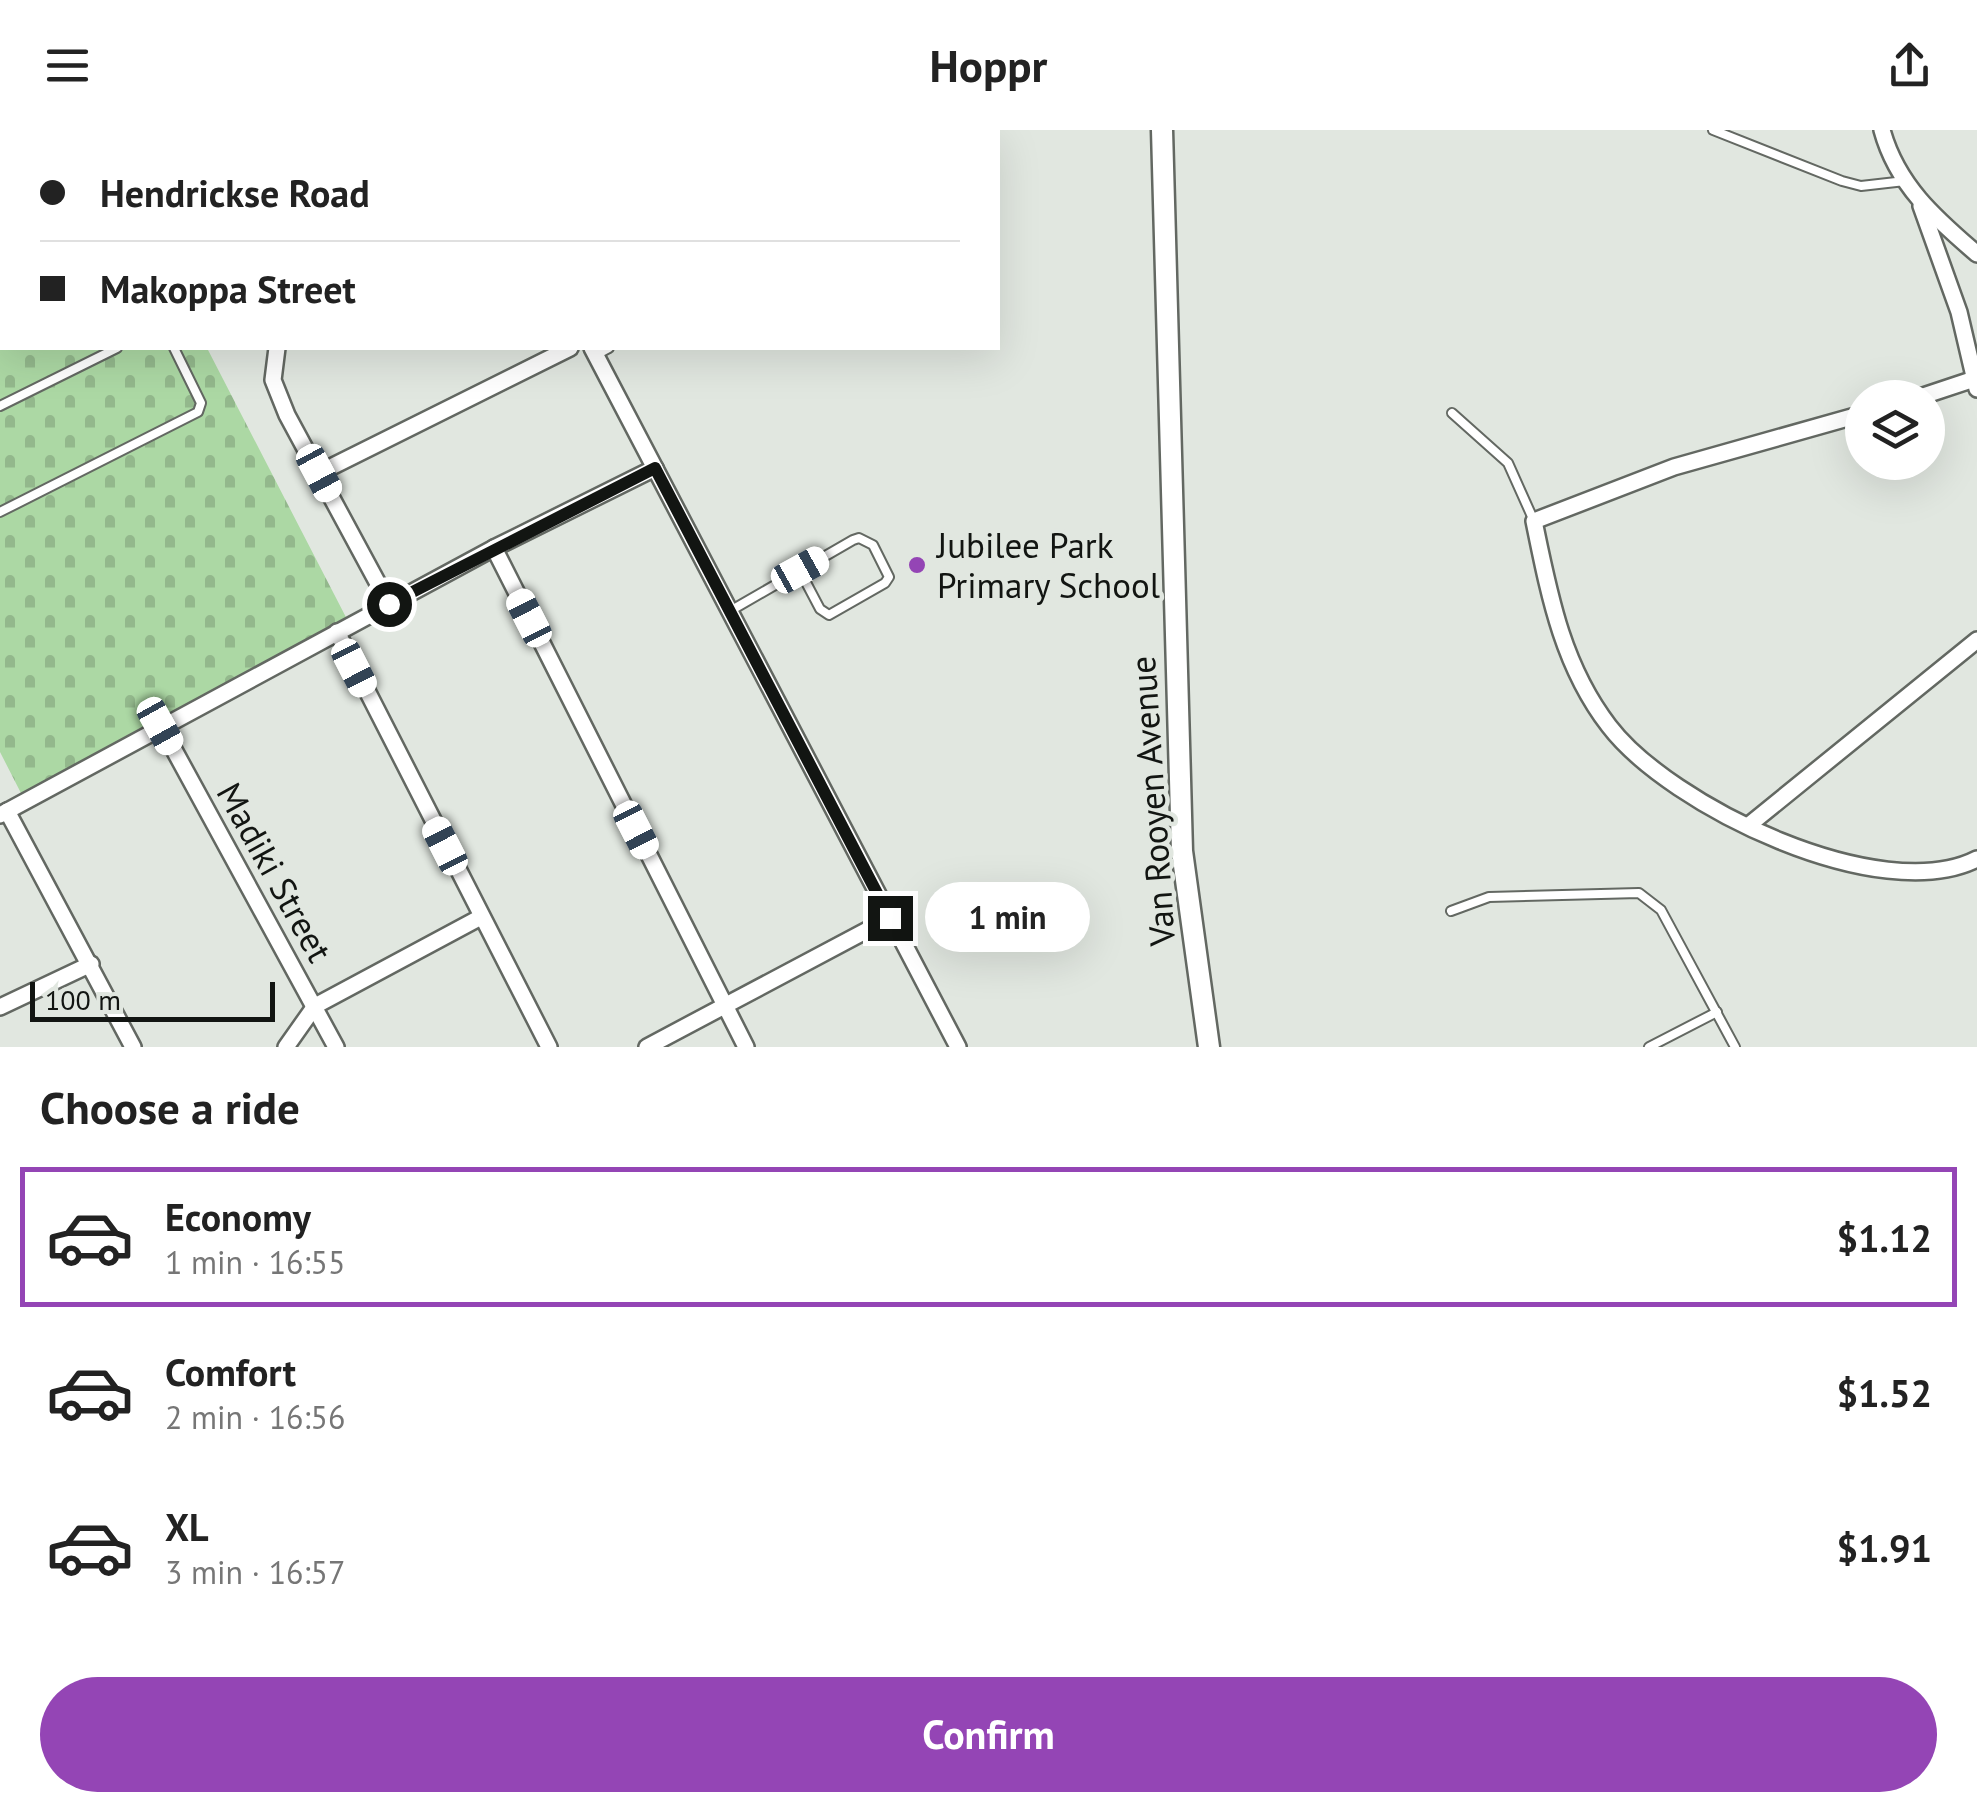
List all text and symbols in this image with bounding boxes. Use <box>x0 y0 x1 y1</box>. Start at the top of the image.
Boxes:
text: Hoppr <box>930 36 1047 94</box>
icon: menu <box>40 38 95 93</box>
icon: share <box>1882 38 1937 93</box>
text: Hendrickse Road <box>100 168 370 217</box>
text: Makoppa Street <box>100 264 356 313</box>
map controls <box>1845 380 1945 480</box>
button: layers <box>1845 380 1945 480</box>
car <box>292 439 346 507</box>
place label: Jubilee Park Primary School <box>935 522 1160 608</box>
car <box>766 542 834 598</box>
marker: Jubilee Park Primary School <box>906 554 928 576</box>
route start <box>367 582 412 627</box>
car <box>502 584 556 652</box>
car <box>327 634 381 702</box>
street label: Van Rooyen Avenue <box>1119 654 1185 949</box>
car <box>132 692 188 760</box>
street label: Madiki Street <box>207 774 343 970</box>
car <box>609 796 663 864</box>
car <box>418 812 472 880</box>
callout: 1 min <box>925 883 1090 953</box>
route end <box>868 896 913 941</box>
text: 1 min <box>968 896 1047 938</box>
scale bar <box>30 977 275 1021</box>
text: 100 m <box>45 981 121 1018</box>
text: Choose a ride <box>40 1078 300 1136</box>
icon: car <box>45 1192 135 1282</box>
text: Economy <box>165 1192 311 1241</box>
text: $1.12 <box>1836 1213 1932 1262</box>
text: 1 min · 16:55 <box>165 1241 345 1283</box>
icon: car <box>45 1347 135 1437</box>
text: Comfort <box>165 1347 296 1396</box>
text: $1.52 <box>1836 1368 1932 1417</box>
text: 2 min · 16:56 <box>165 1396 345 1438</box>
icon: car <box>45 1502 135 1592</box>
text: XL <box>165 1502 209 1551</box>
text: $1.91 <box>1836 1523 1932 1572</box>
text: 3 min · 16:57 <box>165 1551 345 1593</box>
button: Confirm <box>40 1677 1937 1792</box>

